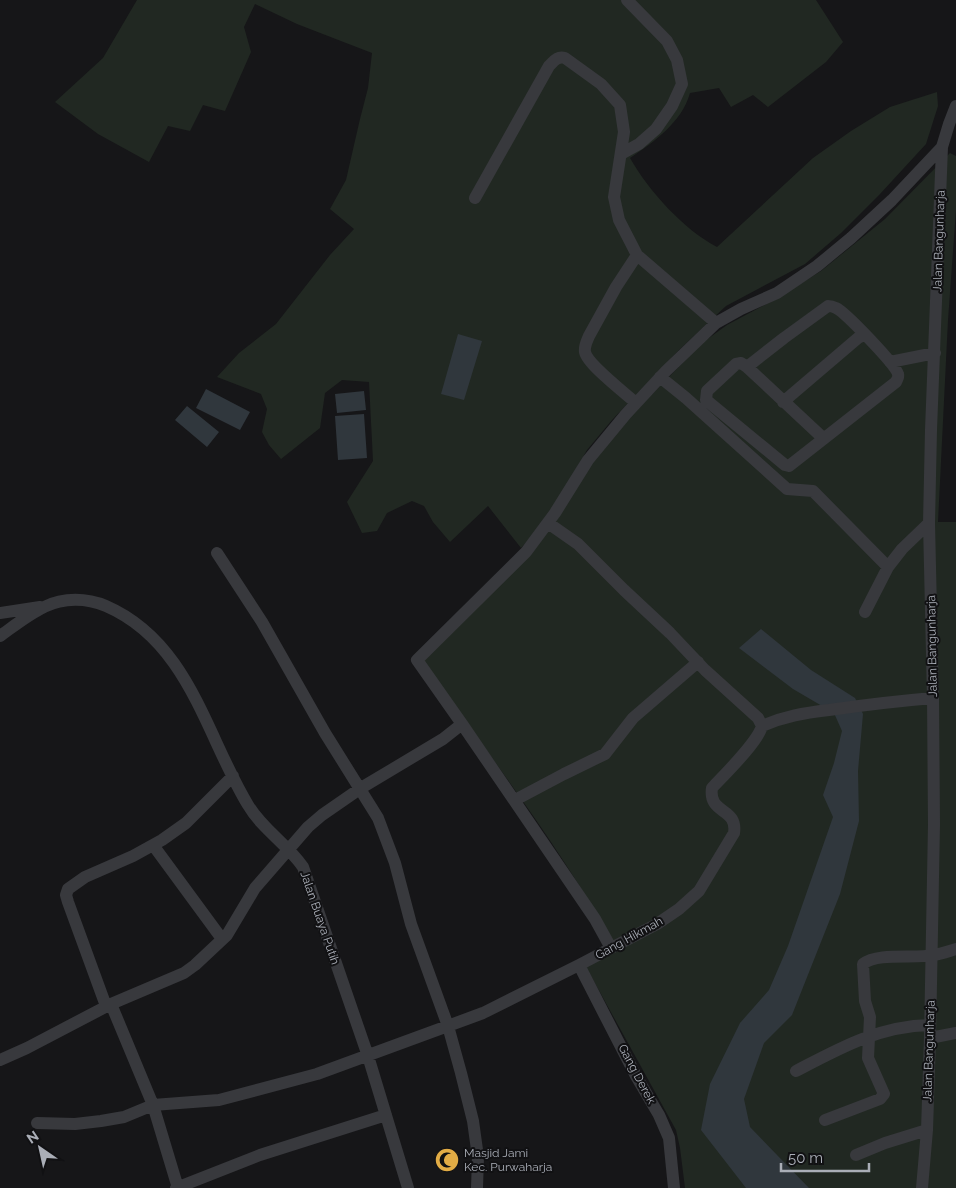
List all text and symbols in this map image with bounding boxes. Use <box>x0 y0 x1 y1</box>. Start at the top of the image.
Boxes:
street label: Jalan Bangunharja <box>930 190 948 292</box>
street label: Jalan Bangunharja <box>924 595 940 697</box>
street label: Jalan Buaya Putih <box>297 870 343 966</box>
street label: Gang Hikmah <box>593 914 665 962</box>
street label: Jalan Bangunharja <box>920 1000 938 1102</box>
street label: Gang Derek <box>615 1042 659 1107</box>
north arrow <box>15 1123 65 1173</box>
text: N <box>24 1128 42 1147</box>
scale bar <box>781 1140 868 1172</box>
place label: Masjid Jami Kec. Purwaharja <box>464 1146 552 1174</box>
mosque icon: Masjid Jami Kec. Purwaharja <box>434 1147 460 1173</box>
text: 50 m <box>788 1149 823 1167</box>

